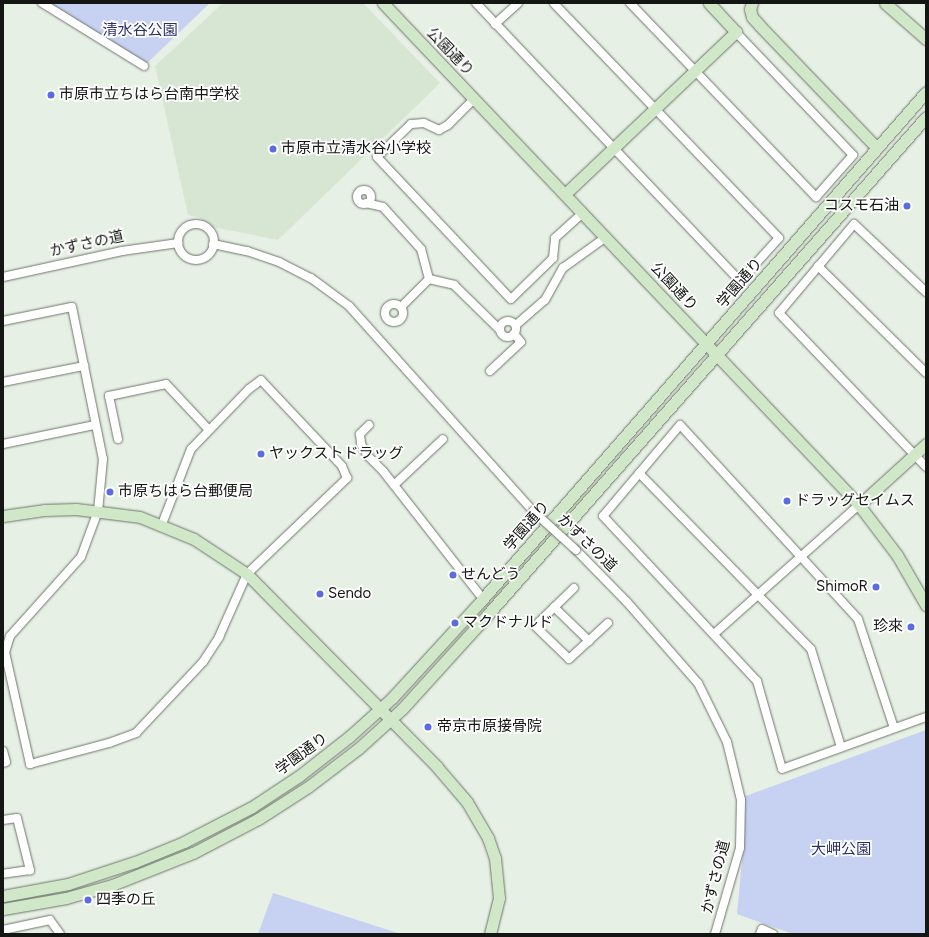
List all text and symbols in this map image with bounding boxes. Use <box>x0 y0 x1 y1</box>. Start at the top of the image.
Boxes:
park label: 清水谷公園 <box>103 22 177 40</box>
street label: 公園通り <box>423 24 477 80</box>
place label: 市原市立ちはら台南中学校 <box>59 86 239 104</box>
marker: 市原市立ちはら台南中学校 <box>46 90 56 100</box>
place label: 市原市立清水谷小学校 <box>281 140 431 158</box>
marker: 市原市立清水谷小学校 <box>268 144 278 154</box>
place label: コスモ石油 <box>824 197 899 215</box>
marker: コスモ石油 <box>902 201 912 211</box>
street label: かずさの道 <box>48 227 126 261</box>
street label: 学園通り <box>714 254 766 312</box>
street label: 公園通り <box>647 259 701 315</box>
place label: ヤックストドラッグ <box>269 445 404 463</box>
marker: ヤックストドラッグ <box>256 449 266 459</box>
place label: 市原ちはら台郵便局 <box>118 483 253 501</box>
marker: 市原ちはら台郵便局 <box>105 487 115 497</box>
place label: ドラッグセイムス <box>795 492 915 510</box>
marker: ドラッグセイムス <box>782 496 792 506</box>
street label: 学園通り <box>501 497 553 555</box>
street label: かずさの道 <box>554 510 620 576</box>
place label: せんどう <box>461 566 521 584</box>
marker: せんどう <box>448 570 458 580</box>
place label: ShimoR <box>816 578 868 596</box>
marker: ShimoR <box>871 582 881 592</box>
place label: Sendo <box>328 585 371 603</box>
marker: Sendo <box>315 589 325 599</box>
place label: マクドナルド <box>463 614 553 632</box>
marker: マクドナルド <box>450 618 460 628</box>
place label: 珍來 <box>873 618 903 636</box>
marker: 珍來 <box>906 622 916 632</box>
place label: 帝京市原接骨院 <box>437 718 542 736</box>
marker: 帝京市原接骨院 <box>422 721 434 733</box>
street label: 学園通り <box>272 729 332 779</box>
street label: かずさの道 <box>698 838 734 916</box>
park label: 大岬公園 <box>811 841 871 859</box>
place label: 四季の丘 <box>96 891 156 909</box>
marker: 四季の丘 <box>83 895 93 905</box>

